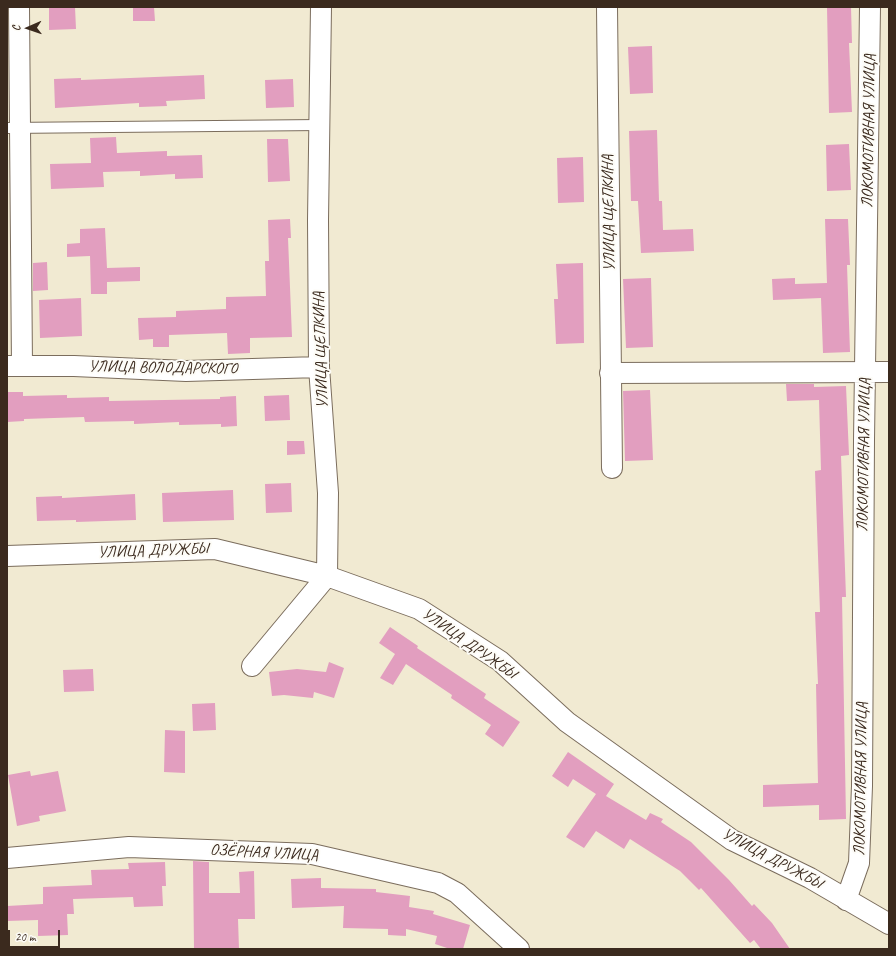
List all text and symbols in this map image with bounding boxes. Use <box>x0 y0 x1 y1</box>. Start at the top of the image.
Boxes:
north arrow <box>8 8 48 48</box>
text: С <box>9 25 23 31</box>
street label: ЛОКОМОТИВНАЯ УЛИЦА <box>858 54 880 208</box>
street label: УЛИЦА ЩЕПКИНА <box>598 154 620 272</box>
street label: УЛИЦА ЩЕПКИНА <box>309 291 333 409</box>
street label: УЛИЦА ВОЛОДАРСКОГО <box>88 357 238 379</box>
street label: ЛОКОМОТИВНАЯ УЛИЦА <box>853 378 875 532</box>
street label: УЛИЦА ДРУЖБЫ <box>97 539 209 563</box>
street label: УЛИЦА ДРУЖБЫ <box>418 604 520 684</box>
street label: ЛОКОМОТИВНАЯ УЛИЦА <box>850 702 872 856</box>
street label: УЛИЦА ДРУЖБЫ <box>719 825 825 893</box>
street label: ОЗЁРНАЯ УЛИЦА <box>210 841 318 865</box>
scale bar <box>10 922 62 948</box>
text: 20 m <box>15 929 35 945</box>

